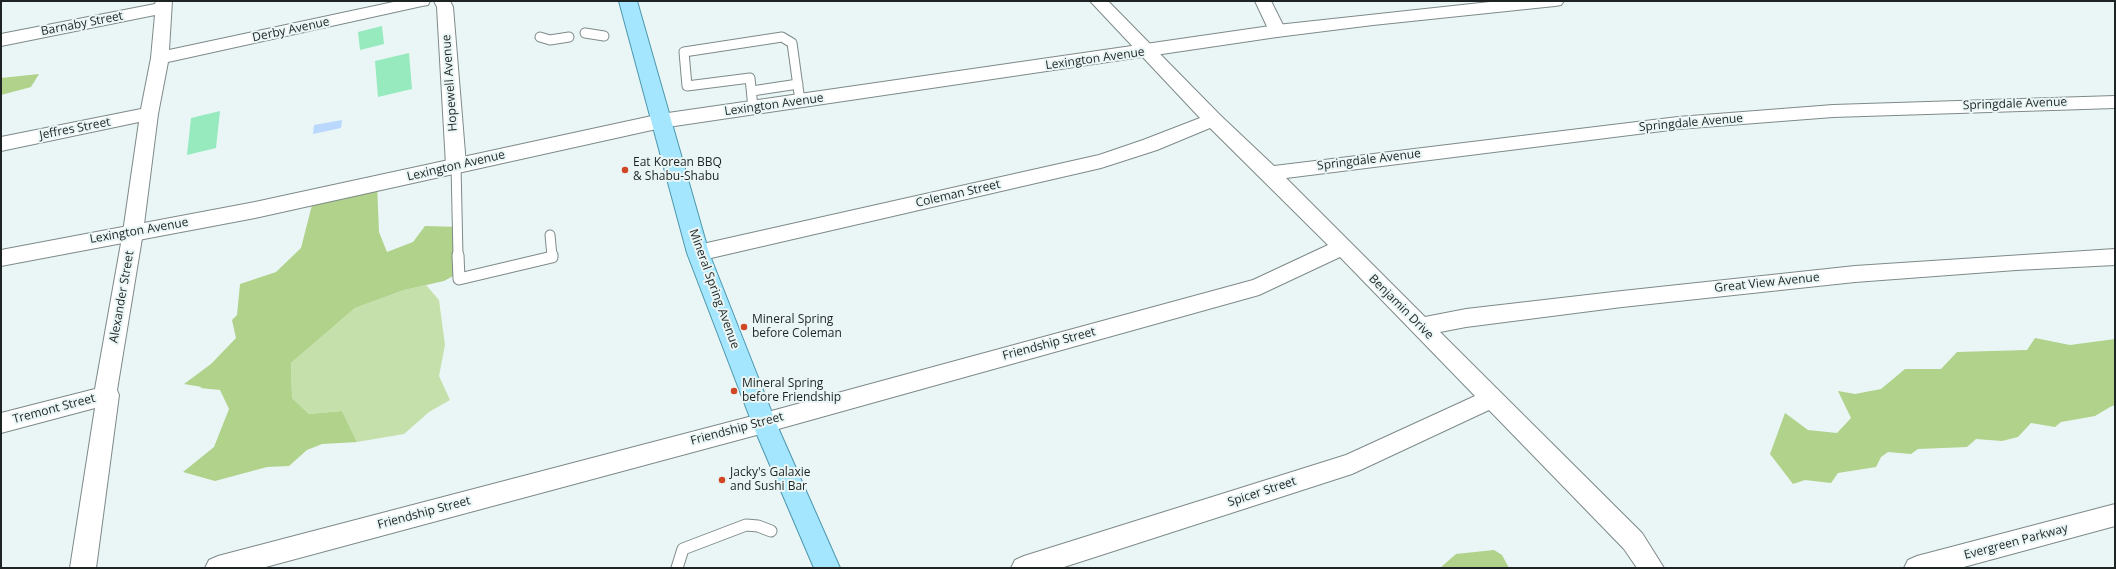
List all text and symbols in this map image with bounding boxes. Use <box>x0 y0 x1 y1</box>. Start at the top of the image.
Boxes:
street label: Barnaby Street <box>40 9 124 39</box>
street label: Derby Avenue <box>251 15 331 45</box>
street label: Hopewell Avenue <box>439 34 461 132</box>
street label: Lexington Avenue <box>1045 45 1145 73</box>
street label: Lexington Avenue <box>724 91 824 119</box>
street label: Springdale Avenue <box>1963 95 2067 113</box>
street label: Springdale Avenue <box>1638 111 1744 135</box>
street label: Jeffres Street <box>38 115 112 143</box>
street label: Springdale Avenue <box>1316 146 1422 174</box>
street label: Lexington Avenue <box>406 148 506 184</box>
place label: Eat Korean BBQ & Shabu-Shabu <box>633 156 722 184</box>
marker: Eat Korean BBQ & Shabu-Shabu <box>620 165 630 175</box>
street label: Coleman Street <box>914 177 1002 211</box>
street label: Lexington Avenue <box>89 215 189 247</box>
street label: Mineral Spring Avenue <box>686 227 742 351</box>
street label: Alexander Street <box>107 250 137 344</box>
street label: Great View Avenue <box>1714 270 1820 296</box>
street label: Benjamin Drive <box>1366 272 1436 342</box>
place label: Mineral Spring before Coleman <box>752 313 842 341</box>
marker: Mineral Spring before Coleman <box>739 322 749 332</box>
street label: Friendship Street <box>1001 325 1097 363</box>
place label: Mineral Spring before Friendship <box>742 377 841 405</box>
marker: Mineral Spring before Friendship <box>729 386 739 396</box>
street label: Tremont Street <box>11 391 97 427</box>
street label: Friendship Street <box>689 410 785 448</box>
place label: Jacky's Galaxie and Sushi Bar <box>730 466 811 494</box>
street label: Spicer Street <box>1226 474 1298 510</box>
marker: Jacky's Galaxie and Sushi Bar <box>717 475 727 485</box>
street label: Friendship Street <box>376 494 472 532</box>
street label: Evergreen Parkway <box>1963 521 2069 563</box>

